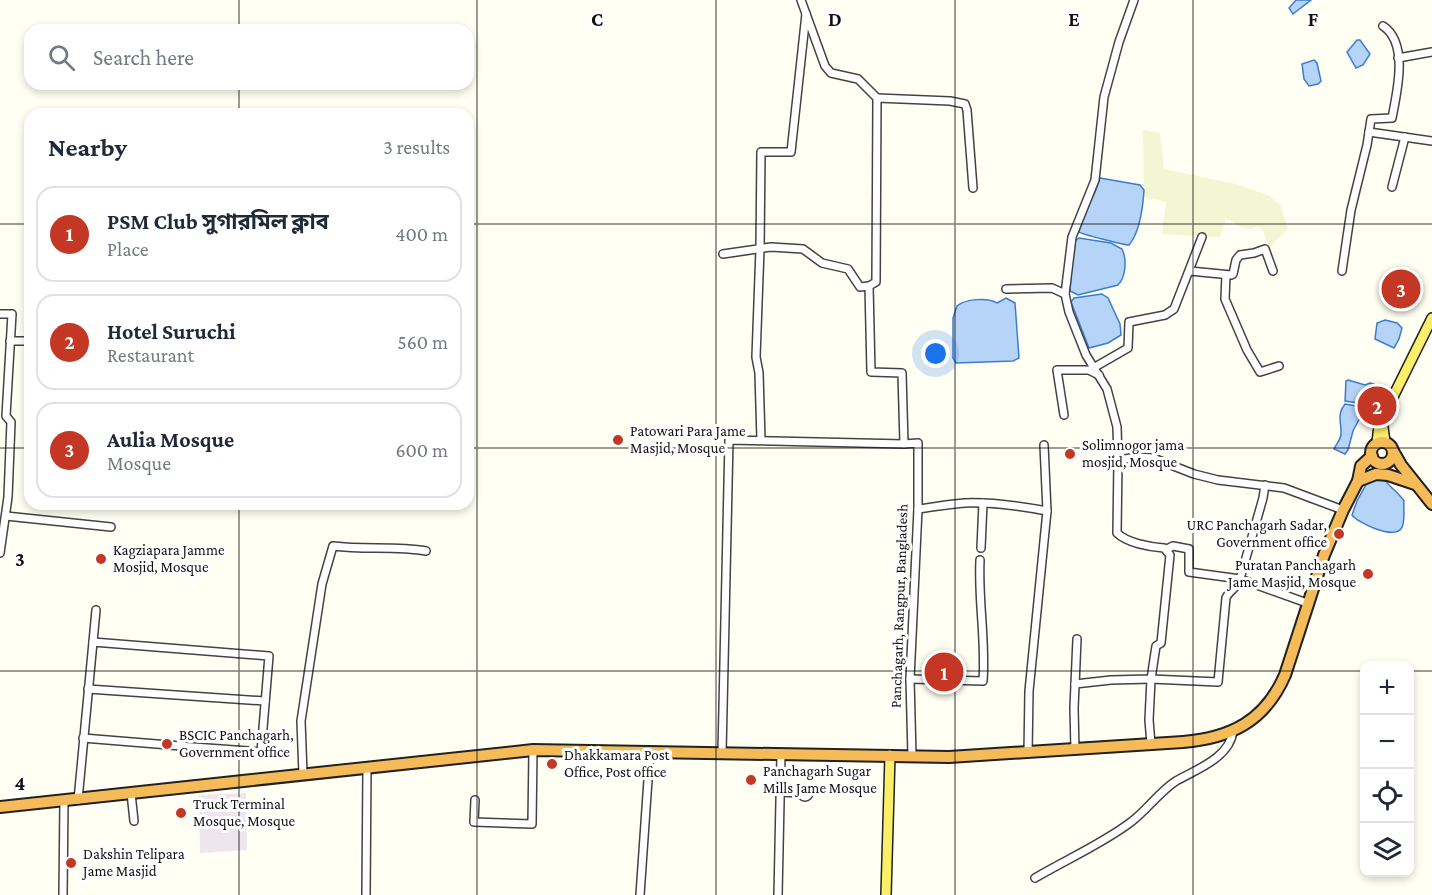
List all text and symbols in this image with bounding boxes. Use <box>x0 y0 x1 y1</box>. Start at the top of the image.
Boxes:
text: C <box>591 8 603 30</box>
text: D <box>828 8 842 30</box>
text: E <box>1068 8 1080 30</box>
text: F <box>1308 8 1319 30</box>
search box <box>24 24 474 90</box>
icon: search <box>45 41 78 74</box>
text: Search here <box>93 45 194 70</box>
text: Nearby <box>48 133 127 162</box>
text: 3 results <box>383 136 450 158</box>
text: PSM Club সুগারমিল ক্লাব <box>107 209 329 234</box>
text: 1 <box>66 223 73 245</box>
text: 400 m <box>395 223 448 245</box>
text: Place <box>107 238 149 260</box>
pin: 3 <box>1382 266 1420 312</box>
text: Hotel Suruchi <box>107 319 236 344</box>
text: 2 <box>64 331 75 353</box>
text: 560 m <box>397 331 448 353</box>
your location <box>921 339 950 368</box>
text: Restaurant <box>107 344 194 366</box>
pin: 2 <box>1358 384 1396 428</box>
place label: Patowari Para Jame Masjid, Mosque <box>630 423 746 457</box>
text: Aulia Mosque <box>107 427 234 452</box>
marker: Patowari Para Jame Masjid, Mosque <box>611 433 625 447</box>
place label: Solimnogor jama mosjid, Mosque <box>1082 437 1184 471</box>
text: 3 <box>65 439 74 461</box>
text: 600 m <box>395 439 448 461</box>
marker: Solimnogor jama mosjid, Mosque <box>1063 447 1077 461</box>
text: Mosque <box>107 452 171 474</box>
street label: Panchagarh, Rangpur, Bangladesh <box>887 504 912 708</box>
place label: URC Panchagarh Sadar, Government office <box>1187 517 1327 550</box>
marker: URC Panchagarh Sadar, Government office <box>1332 527 1346 541</box>
place label: Kagziapara Jamme Mosjid, Mosque <box>113 542 225 576</box>
text: 3 <box>15 548 25 570</box>
marker: Kagziapara Jamme Mosjid, Mosque <box>94 552 108 566</box>
place label: Puratan Panchagarh Jame Masjid, Mosque <box>1226 557 1356 591</box>
marker: Puratan Panchagarh Jame Masjid, Mosque <box>1361 567 1375 581</box>
pin: 1 <box>924 650 964 694</box>
map controls <box>1360 661 1414 877</box>
button: + <box>1360 661 1414 715</box>
button: − <box>1360 715 1414 769</box>
place label: BSCIC Panchagarh, Government office <box>179 727 294 760</box>
marker: BSCIC Panchagarh, Government office <box>160 737 174 751</box>
place label: Dhakkamara Post Office, Post office <box>564 747 671 780</box>
marker: Dhakkamara Post Office, Post office <box>545 757 559 771</box>
place label: Panchagarh Sugar Mills Jame Mosque <box>763 763 877 797</box>
button: locate <box>1360 769 1414 823</box>
text: 4 <box>15 772 26 794</box>
marker: Panchagarh Sugar Mills Jame Mosque <box>744 773 758 787</box>
place label: Truck Terminal Mosque, Mosque <box>193 796 296 830</box>
marker: Truck Terminal Mosque, Mosque <box>174 806 188 820</box>
button: layers <box>1360 823 1414 877</box>
place label: Dakshin Telipara Jame Masjid <box>81 846 185 880</box>
marker: Dakshin Telipara Jame Masjid <box>64 856 78 870</box>

